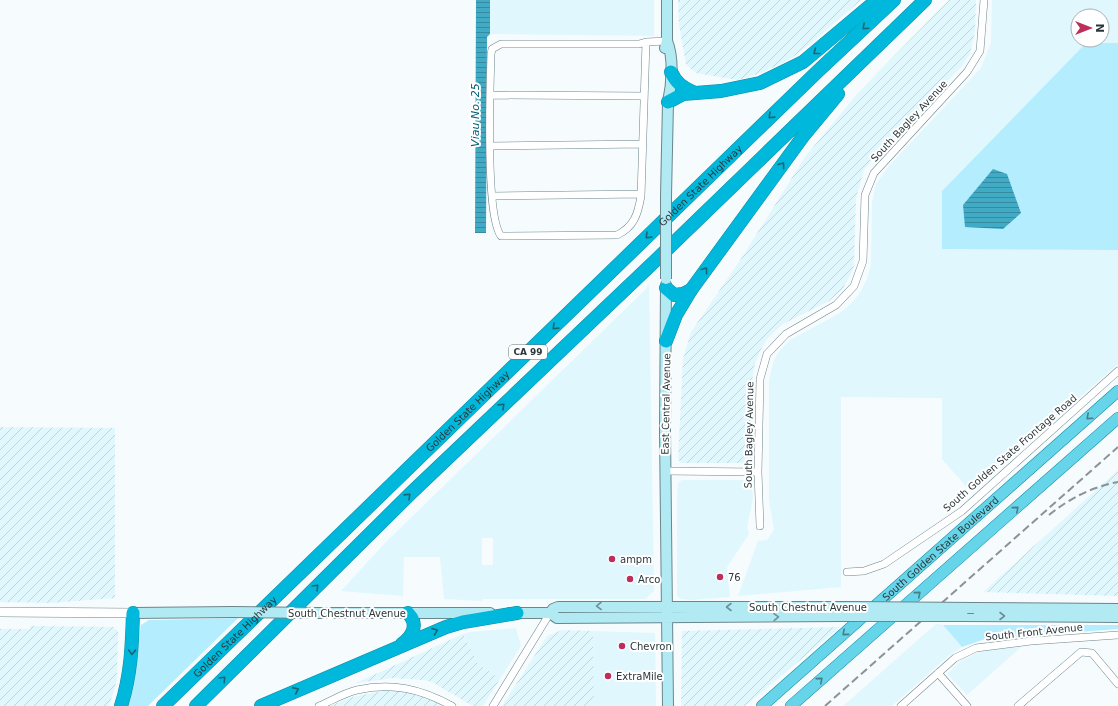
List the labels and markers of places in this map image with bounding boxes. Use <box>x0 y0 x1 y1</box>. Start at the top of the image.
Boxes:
marker: ampm <box>607 554 617 564</box>
place label: ampm <box>620 554 652 565</box>
marker: 76 <box>715 572 725 582</box>
place label: 76 <box>728 572 741 583</box>
marker: Arco <box>625 574 635 584</box>
place label: Arco <box>638 574 660 585</box>
marker: Chevron <box>617 641 627 651</box>
place label: Chevron <box>630 641 672 652</box>
marker: ExtraMile <box>603 671 613 681</box>
place label: ExtraMile <box>616 671 663 682</box>

